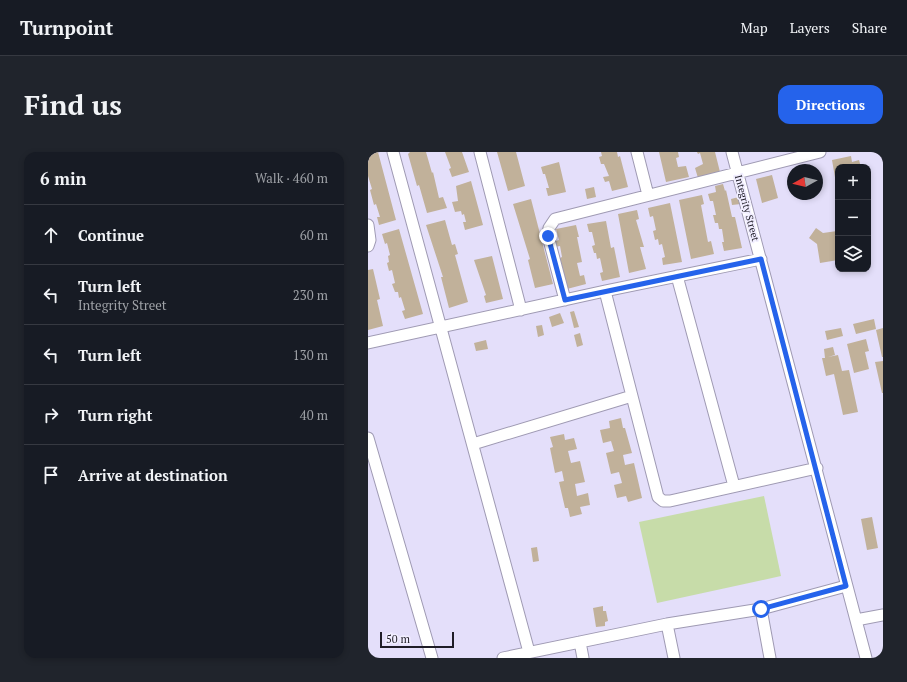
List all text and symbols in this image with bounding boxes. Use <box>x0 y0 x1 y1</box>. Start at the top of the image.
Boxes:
text: Turnpoint <box>20 15 113 40</box>
text: Map <box>741 18 768 37</box>
text: Layers <box>790 18 830 37</box>
text: Share <box>852 18 887 37</box>
button: Directions <box>778 85 883 124</box>
text: Find us <box>24 86 122 123</box>
north arrow <box>787 164 823 200</box>
map controls <box>835 164 871 272</box>
button: + <box>835 164 871 200</box>
text: 6 min <box>40 167 87 190</box>
text: Walk · 460 m <box>255 169 328 187</box>
street label: Integrity Street <box>732 173 762 243</box>
button: − <box>835 200 871 236</box>
icon: ahead <box>40 224 62 246</box>
text: Continue <box>78 225 144 245</box>
text: 60 m <box>300 226 328 244</box>
route end <box>539 227 557 245</box>
button: layers <box>835 236 871 272</box>
text: Turn left <box>78 276 142 296</box>
icon: left <box>40 284 62 306</box>
text: 230 m <box>293 286 328 304</box>
text: Integrity Street <box>78 296 167 314</box>
icon: left <box>40 344 62 366</box>
text: Turn left <box>78 345 142 365</box>
text: 130 m <box>293 346 328 364</box>
icon: right <box>40 404 62 426</box>
text: Turn right <box>78 405 153 425</box>
text: 40 m <box>300 406 328 424</box>
icon: arrive <box>40 464 62 486</box>
text: Arrive at destination <box>78 465 228 485</box>
route start <box>752 600 770 618</box>
scale bar <box>380 630 454 649</box>
text: 50 m <box>386 632 410 646</box>

